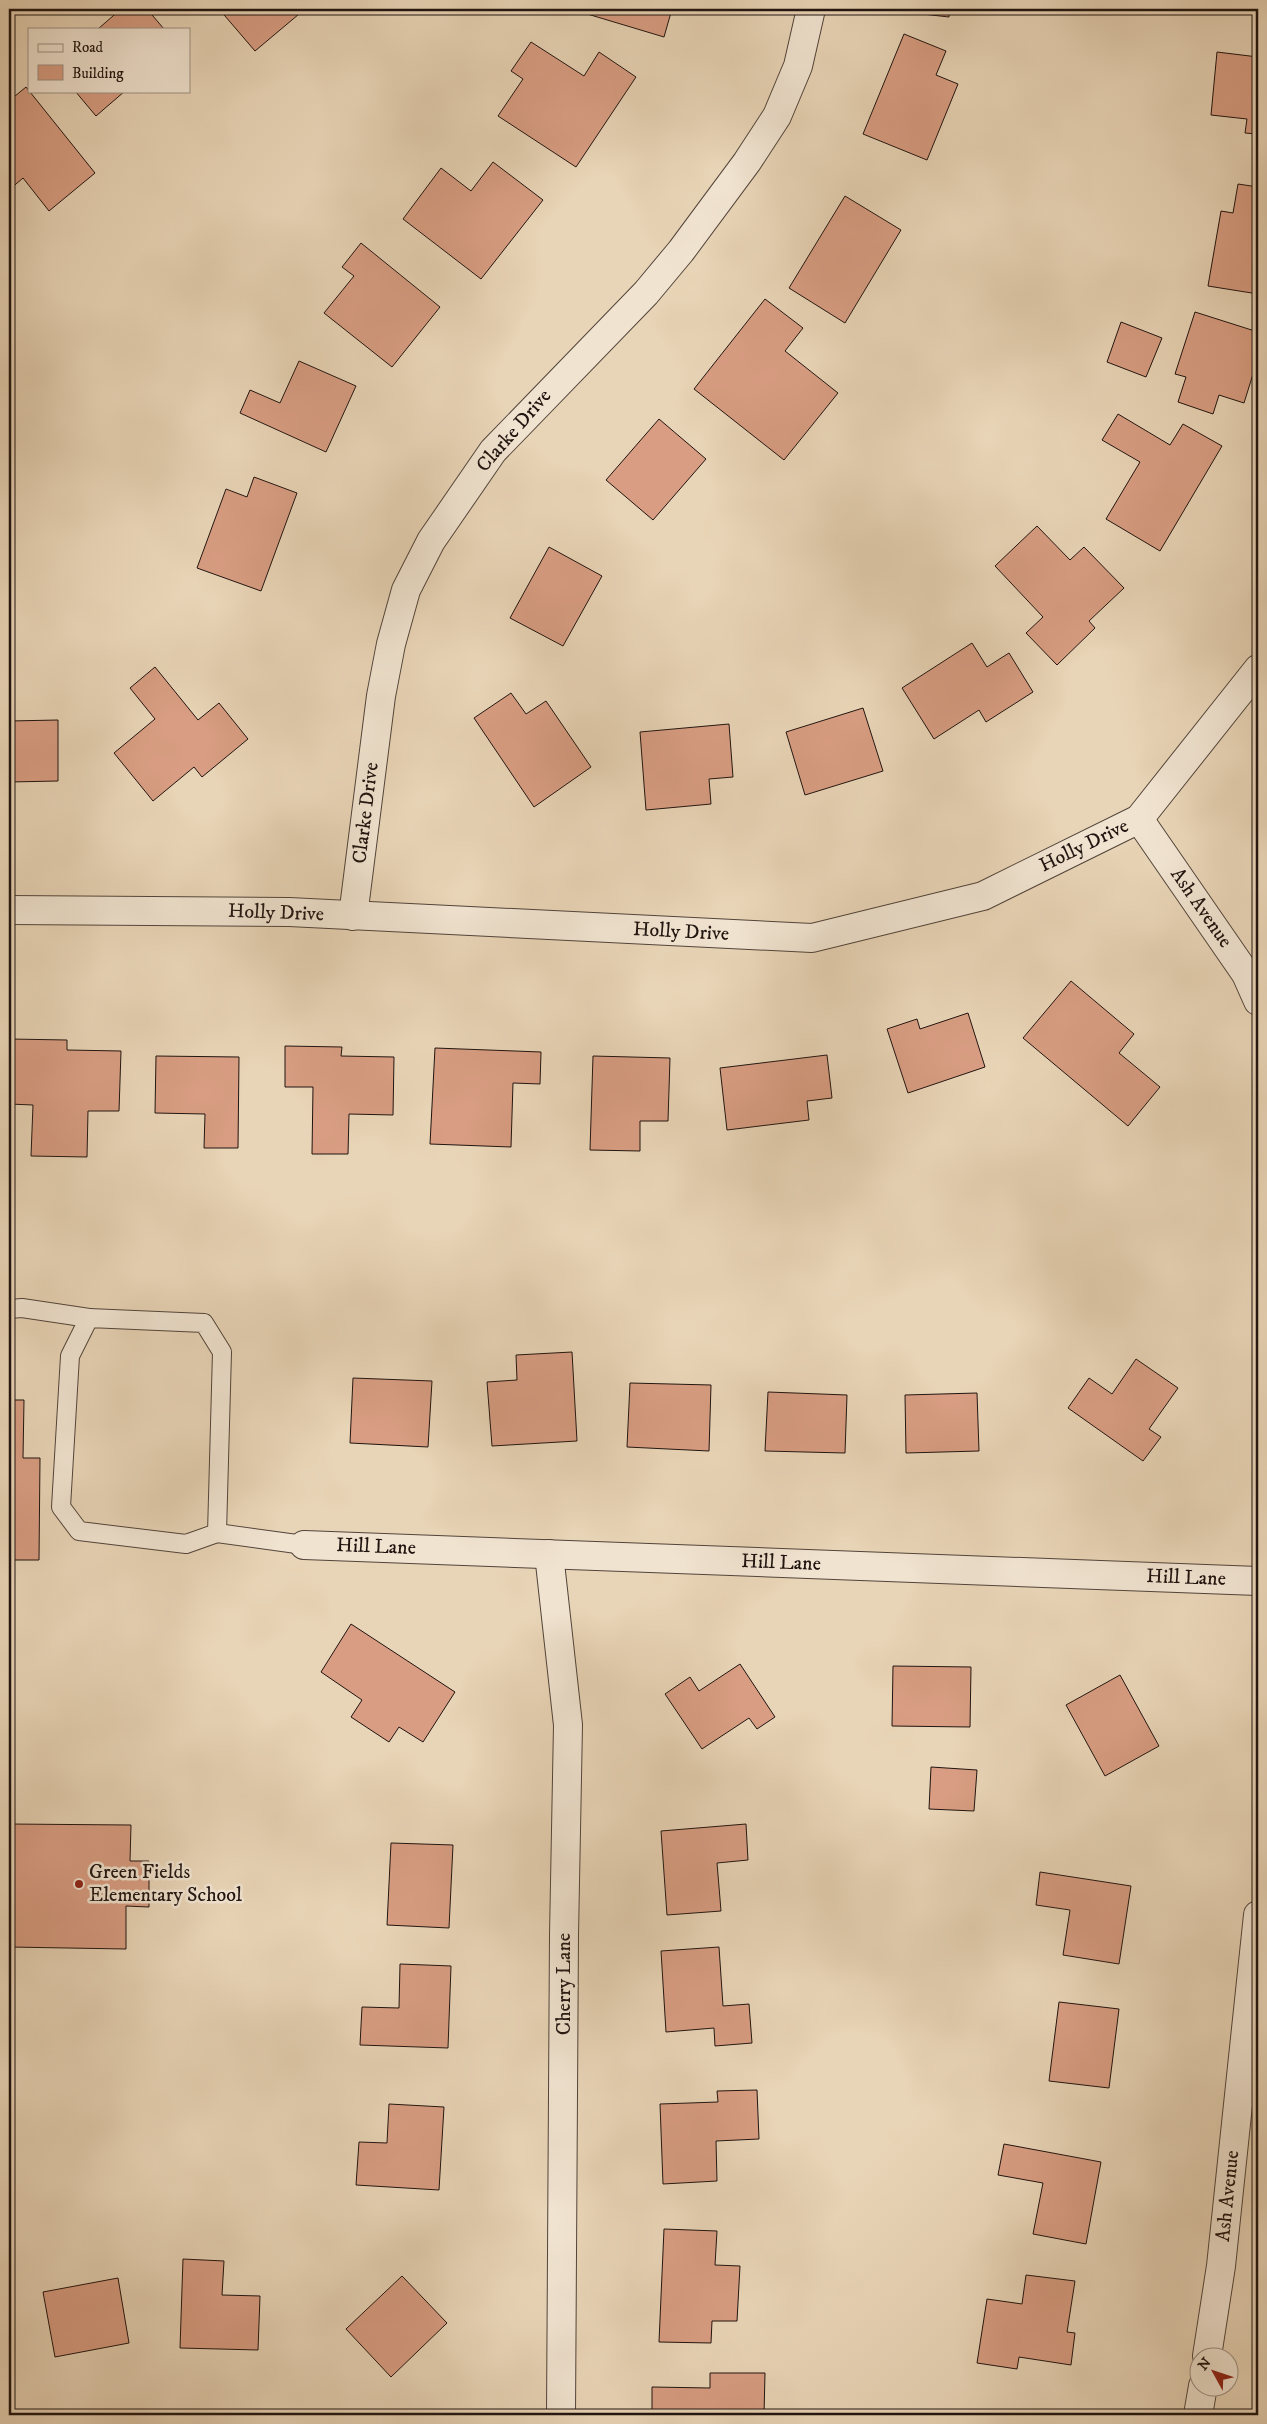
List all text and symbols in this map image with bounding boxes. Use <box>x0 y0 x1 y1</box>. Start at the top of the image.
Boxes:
legend <box>28 28 190 92</box>
text: Road <box>72 38 104 57</box>
text: Building <box>72 64 124 83</box>
street label: Clarke Drive <box>471 384 557 478</box>
street label: Clarke Drive <box>347 761 385 865</box>
street label: Holly Drive <box>1035 814 1133 878</box>
street label: Ash Avenue <box>1164 863 1238 953</box>
street label: Holly Drive <box>227 899 325 927</box>
street label: Holly Drive <box>632 917 730 947</box>
street label: Hill Lane <box>336 1533 416 1561</box>
street label: Hill Lane <box>741 1549 821 1577</box>
street label: Hill Lane <box>1146 1564 1226 1592</box>
place label: Green Fields Elementary School <box>89 1860 242 1908</box>
marker: Green Fields Elementary School <box>73 1878 85 1890</box>
street label: Cherry Lane <box>552 1933 577 2035</box>
street label: Ash Avenue <box>1211 2149 1245 2243</box>
north arrow <box>1190 2346 1240 2396</box>
text: N <box>1194 2354 1216 2374</box>

